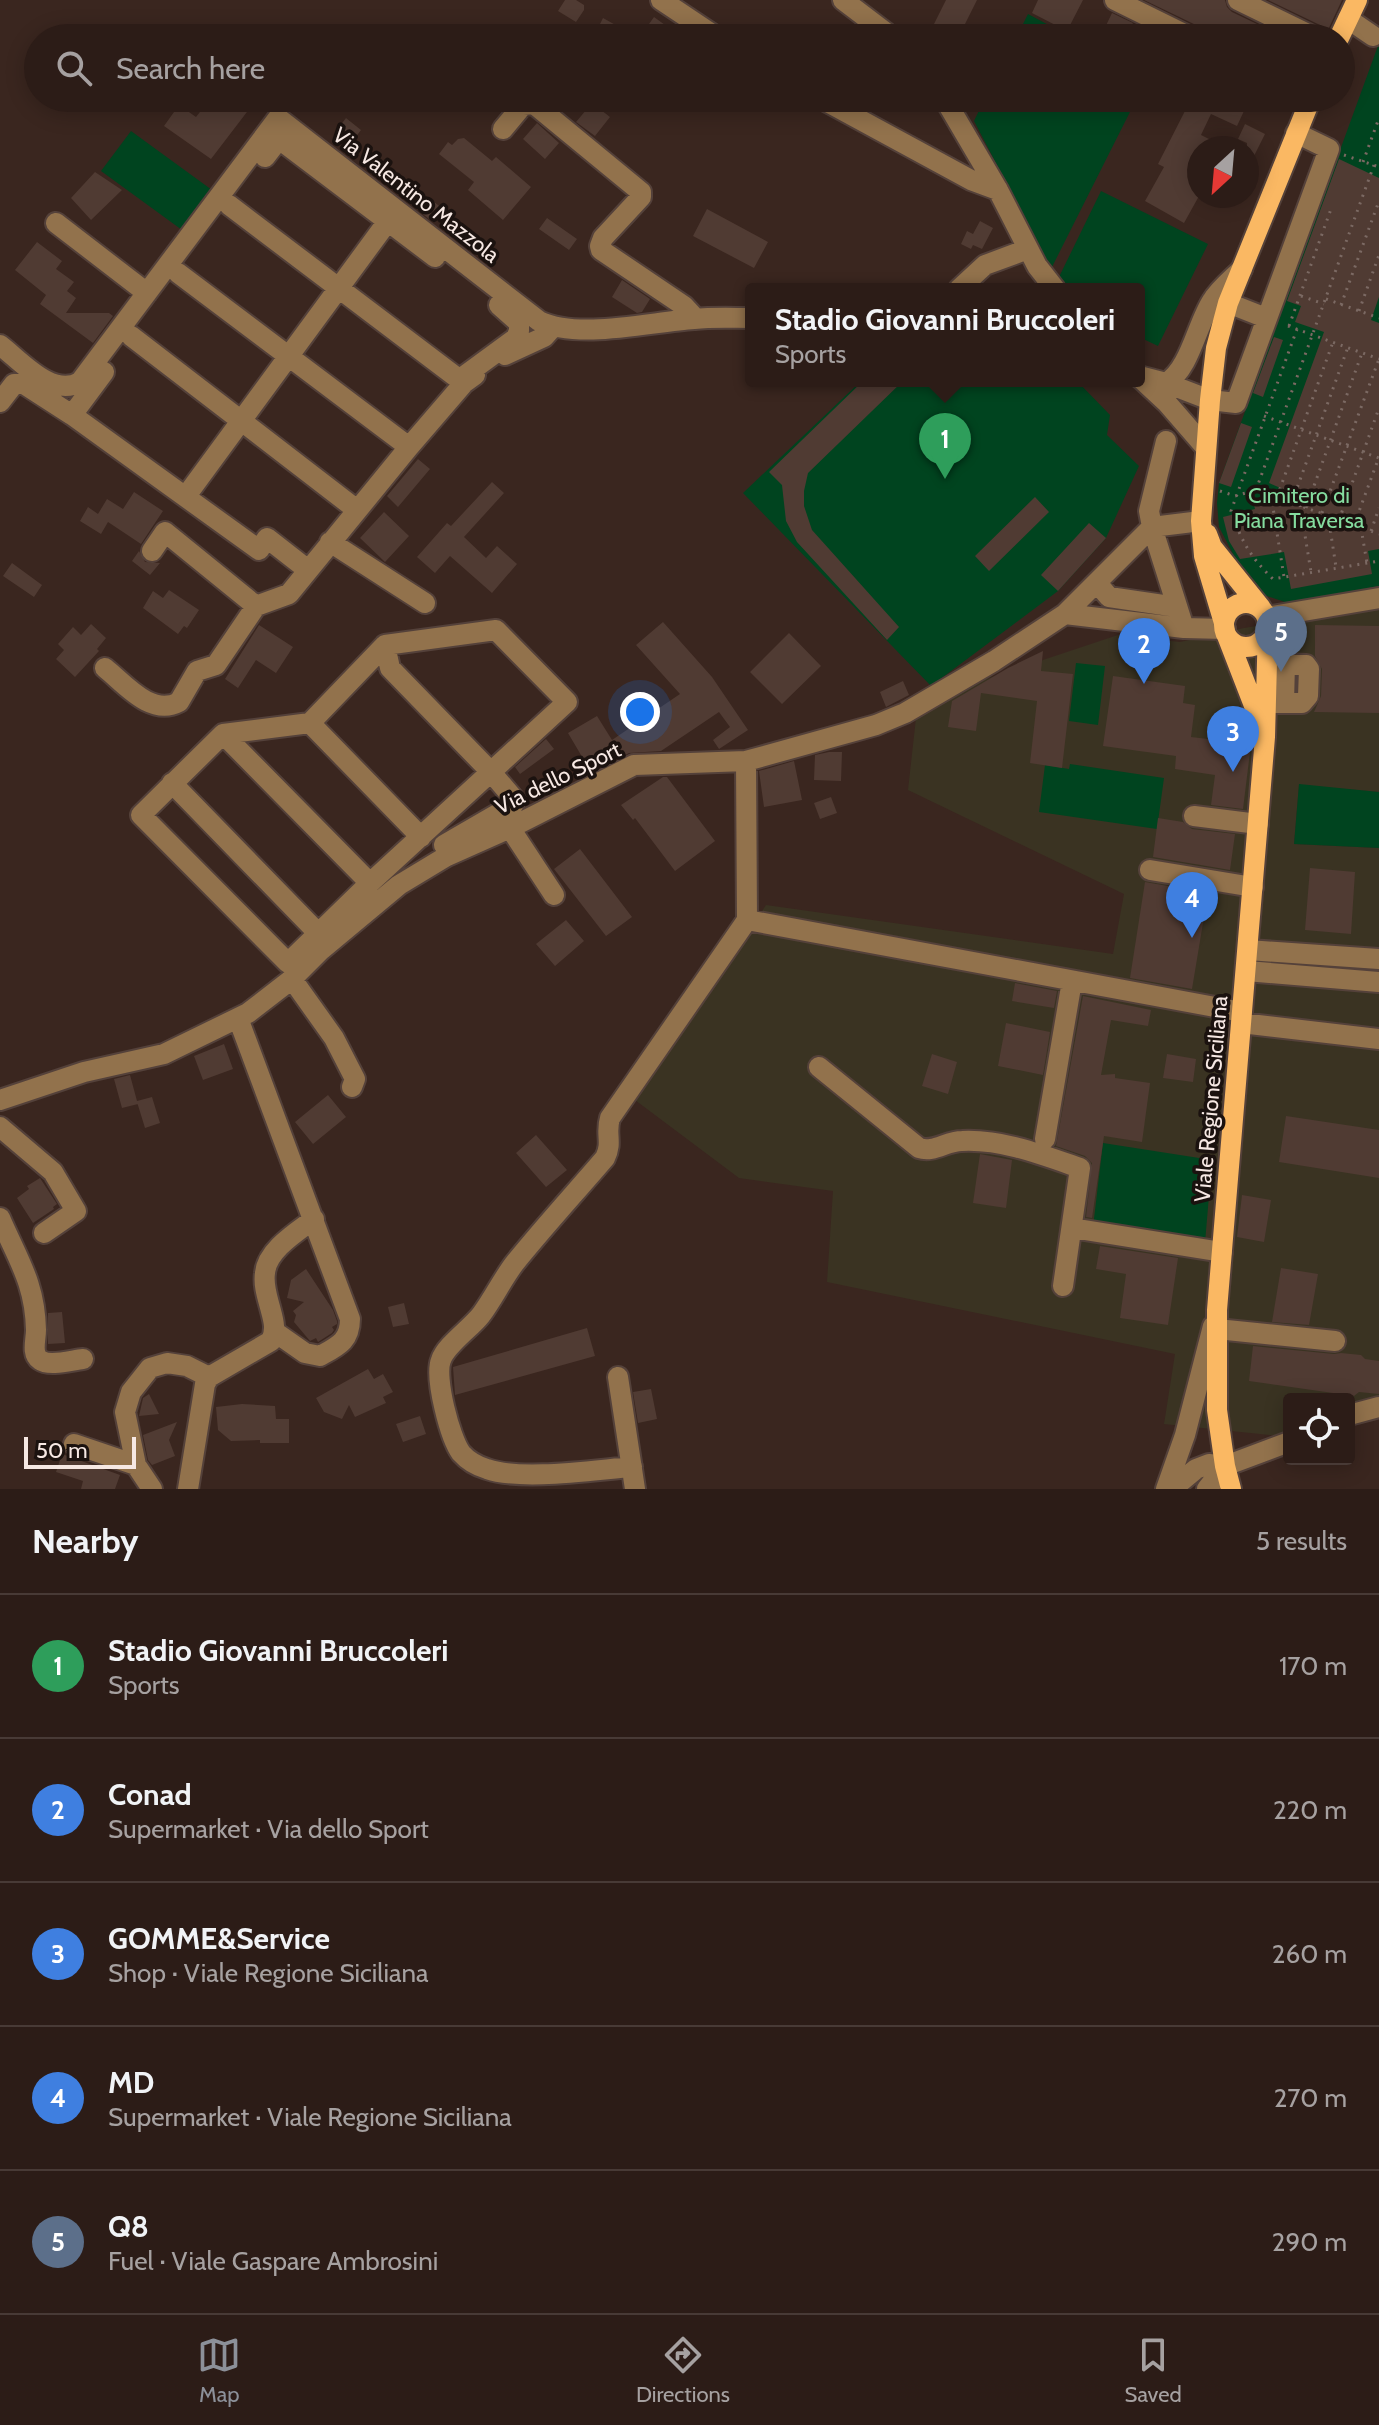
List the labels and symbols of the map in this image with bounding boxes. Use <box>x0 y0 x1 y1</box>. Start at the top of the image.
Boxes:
street label: Via Valentino Mazzola <box>327 122 505 269</box>
north arrow <box>1187 136 1259 208</box>
pin: 1 <box>919 413 971 479</box>
park label: Cimitero di Piana Traversa <box>1234 482 1365 534</box>
pin: 5 <box>1255 606 1307 672</box>
pin: 2 <box>1118 618 1170 684</box>
your location <box>620 692 660 732</box>
pin: 3 <box>1207 706 1259 772</box>
street label: Via dello Sport <box>491 736 626 820</box>
pin: 4 <box>1166 872 1218 938</box>
street label: Viale Regione Siciliana <box>1189 994 1234 1203</box>
scale bar <box>24 1433 136 1469</box>

